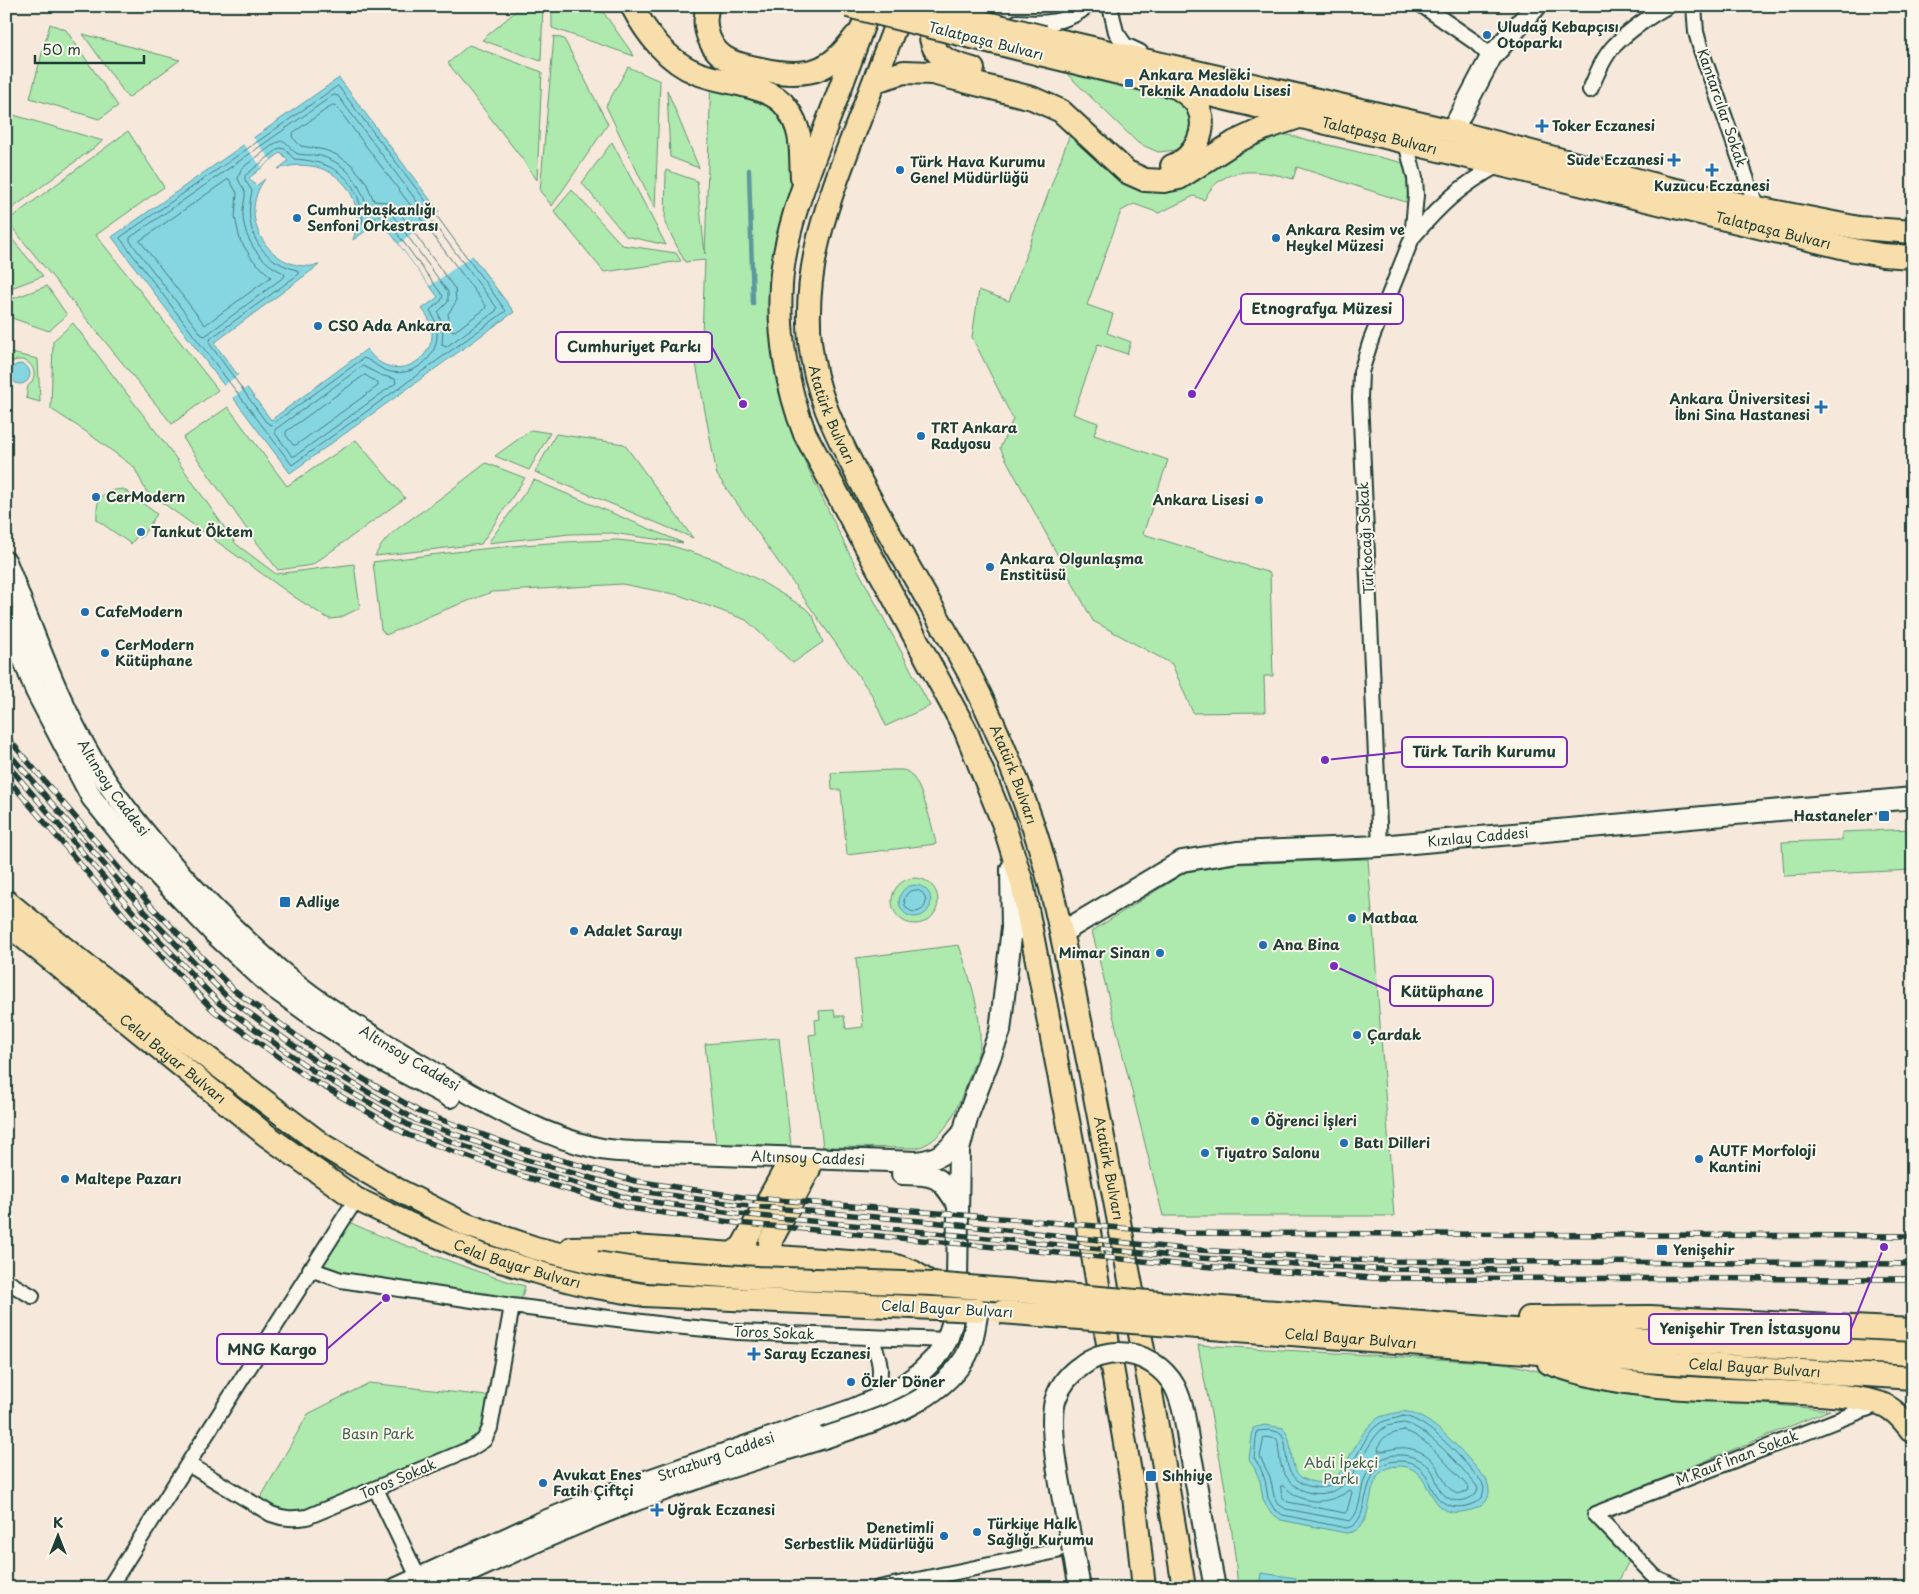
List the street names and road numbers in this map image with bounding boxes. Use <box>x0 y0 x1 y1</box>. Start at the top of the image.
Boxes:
street label: Talatpaşa Bulvarı <box>926 16 1046 65</box>
street label: Kantarcılar Sokak <box>1692 46 1753 170</box>
street label: Talatpaşa Bulvarı <box>1319 111 1439 159</box>
street label: Talatpaşa Bulvarı <box>1713 206 1833 254</box>
street label: Atatürk Bulvarı <box>804 363 861 468</box>
street label: Türkocağı Sokak <box>1352 481 1379 595</box>
street label: Atatürk Bulvarı <box>985 721 1043 827</box>
street label: Altınsoy Caddesi <box>73 735 155 840</box>
street label: Kızılay Caddesi <box>1426 822 1529 852</box>
street label: Celal Bayar Bulvarı <box>115 1009 231 1108</box>
street label: Altınsoy Caddesi <box>356 1020 464 1096</box>
street label: Atatürk Bulvarı <box>1089 1115 1129 1222</box>
street label: Altınsoy Caddesi <box>751 1145 865 1170</box>
street label: Celal Bayar Bulvarı <box>450 1233 583 1293</box>
street label: Celal Bayar Bulvarı <box>880 1295 1014 1322</box>
street label: Toros Sokak <box>733 1321 815 1344</box>
street label: Celal Bayar Bulvarı <box>1284 1323 1417 1354</box>
street label: Celal Bayar Bulvarı <box>1688 1353 1821 1382</box>
street label: M.Rauf İnan Sokak <box>1673 1425 1801 1491</box>
street label: Strazburg Caddesi <box>654 1426 777 1486</box>
street label: Toros Sokak <box>356 1453 439 1504</box>

